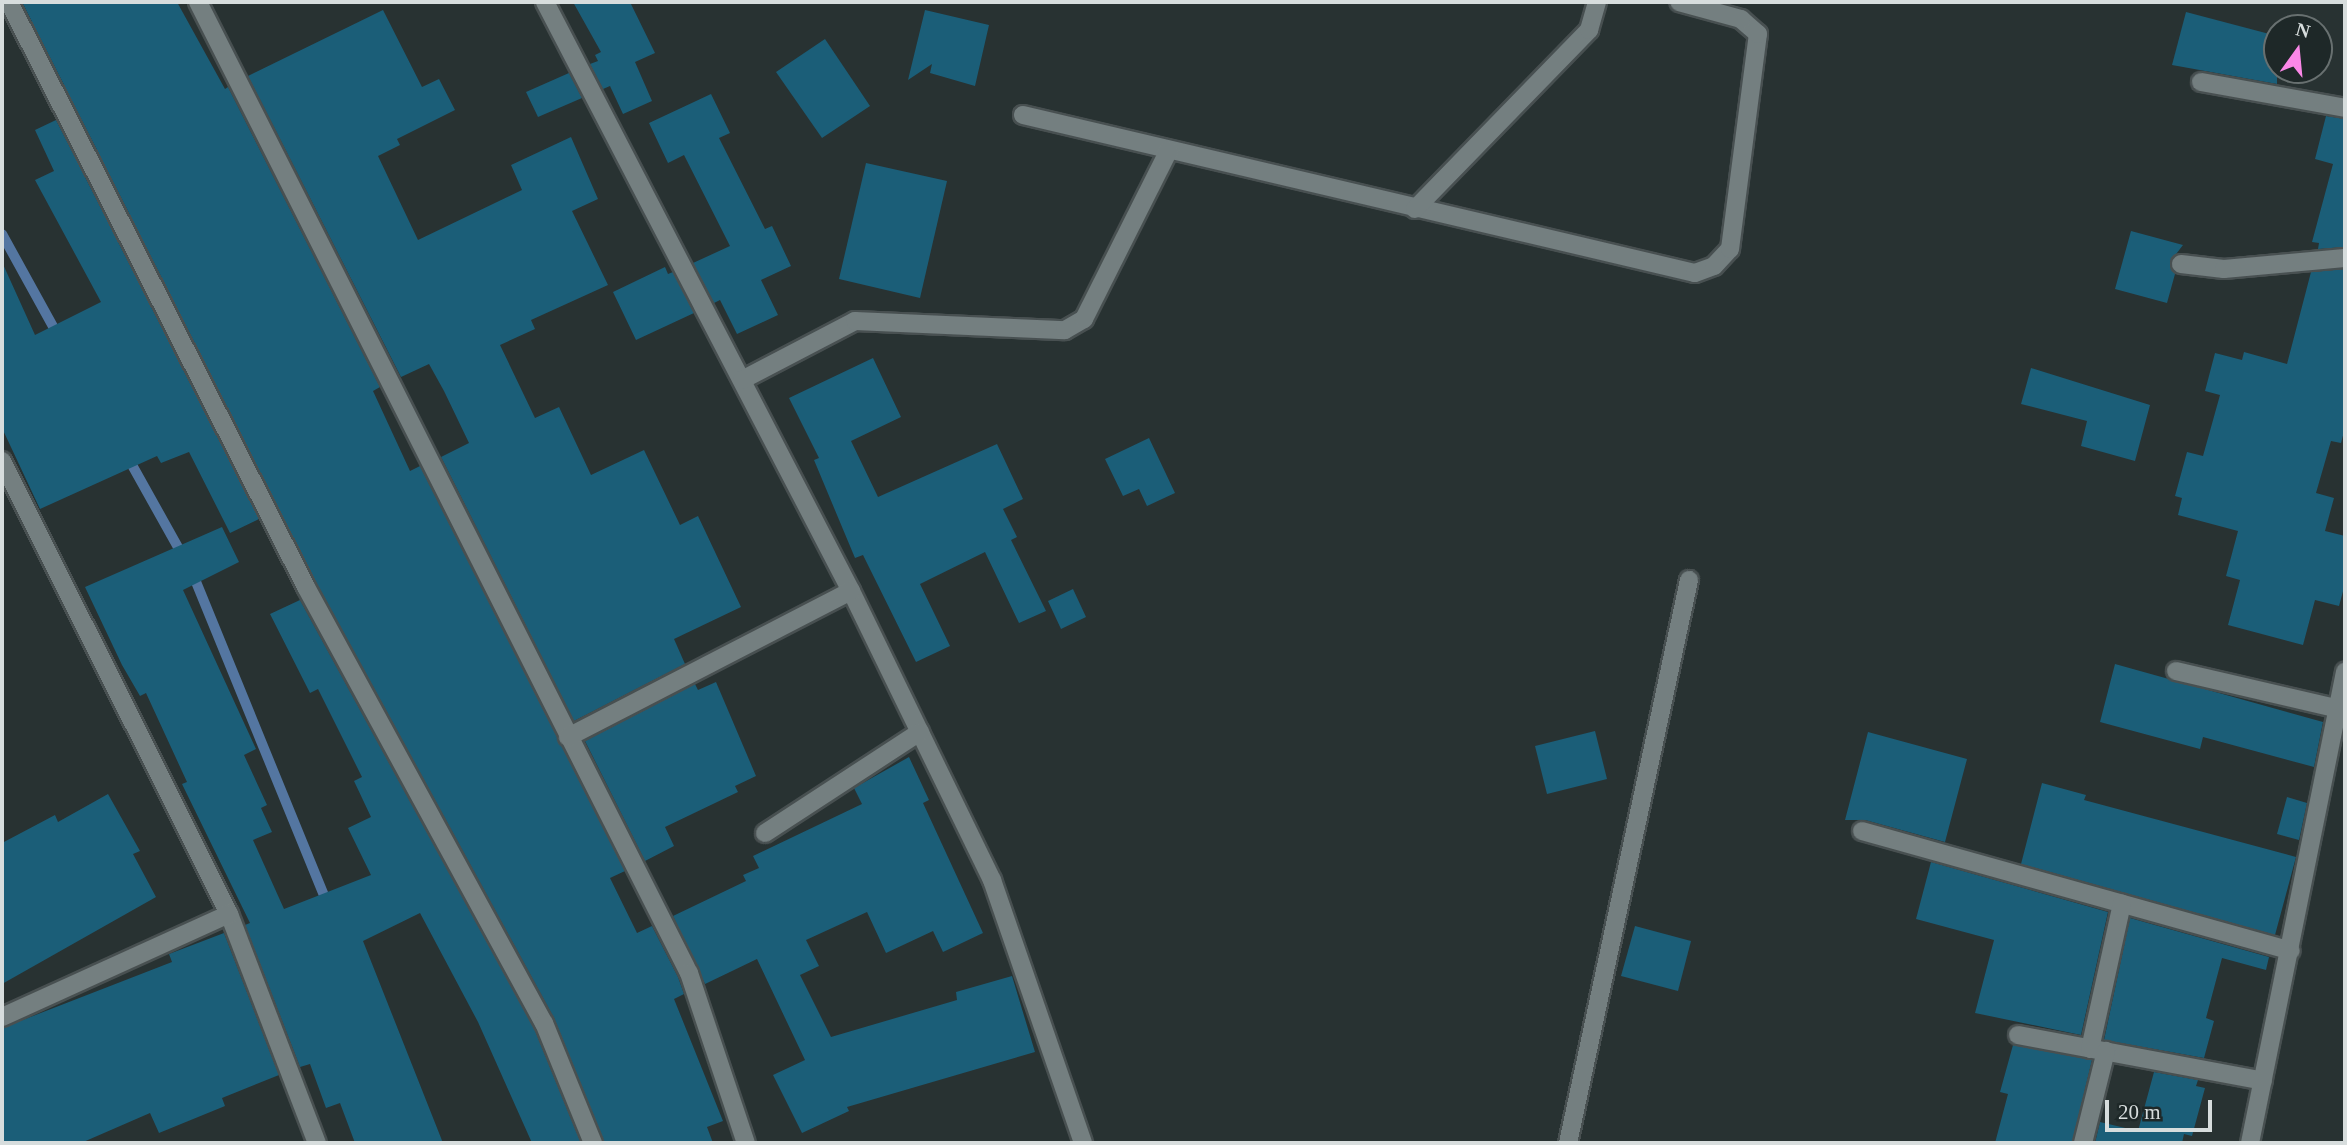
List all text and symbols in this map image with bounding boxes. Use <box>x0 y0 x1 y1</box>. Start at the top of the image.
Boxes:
north arrow <box>2263 14 2333 84</box>
text: N <box>2294 18 2312 42</box>
scale bar <box>2109 1086 2216 1130</box>
text: 20 m <box>2118 1100 2161 1124</box>

